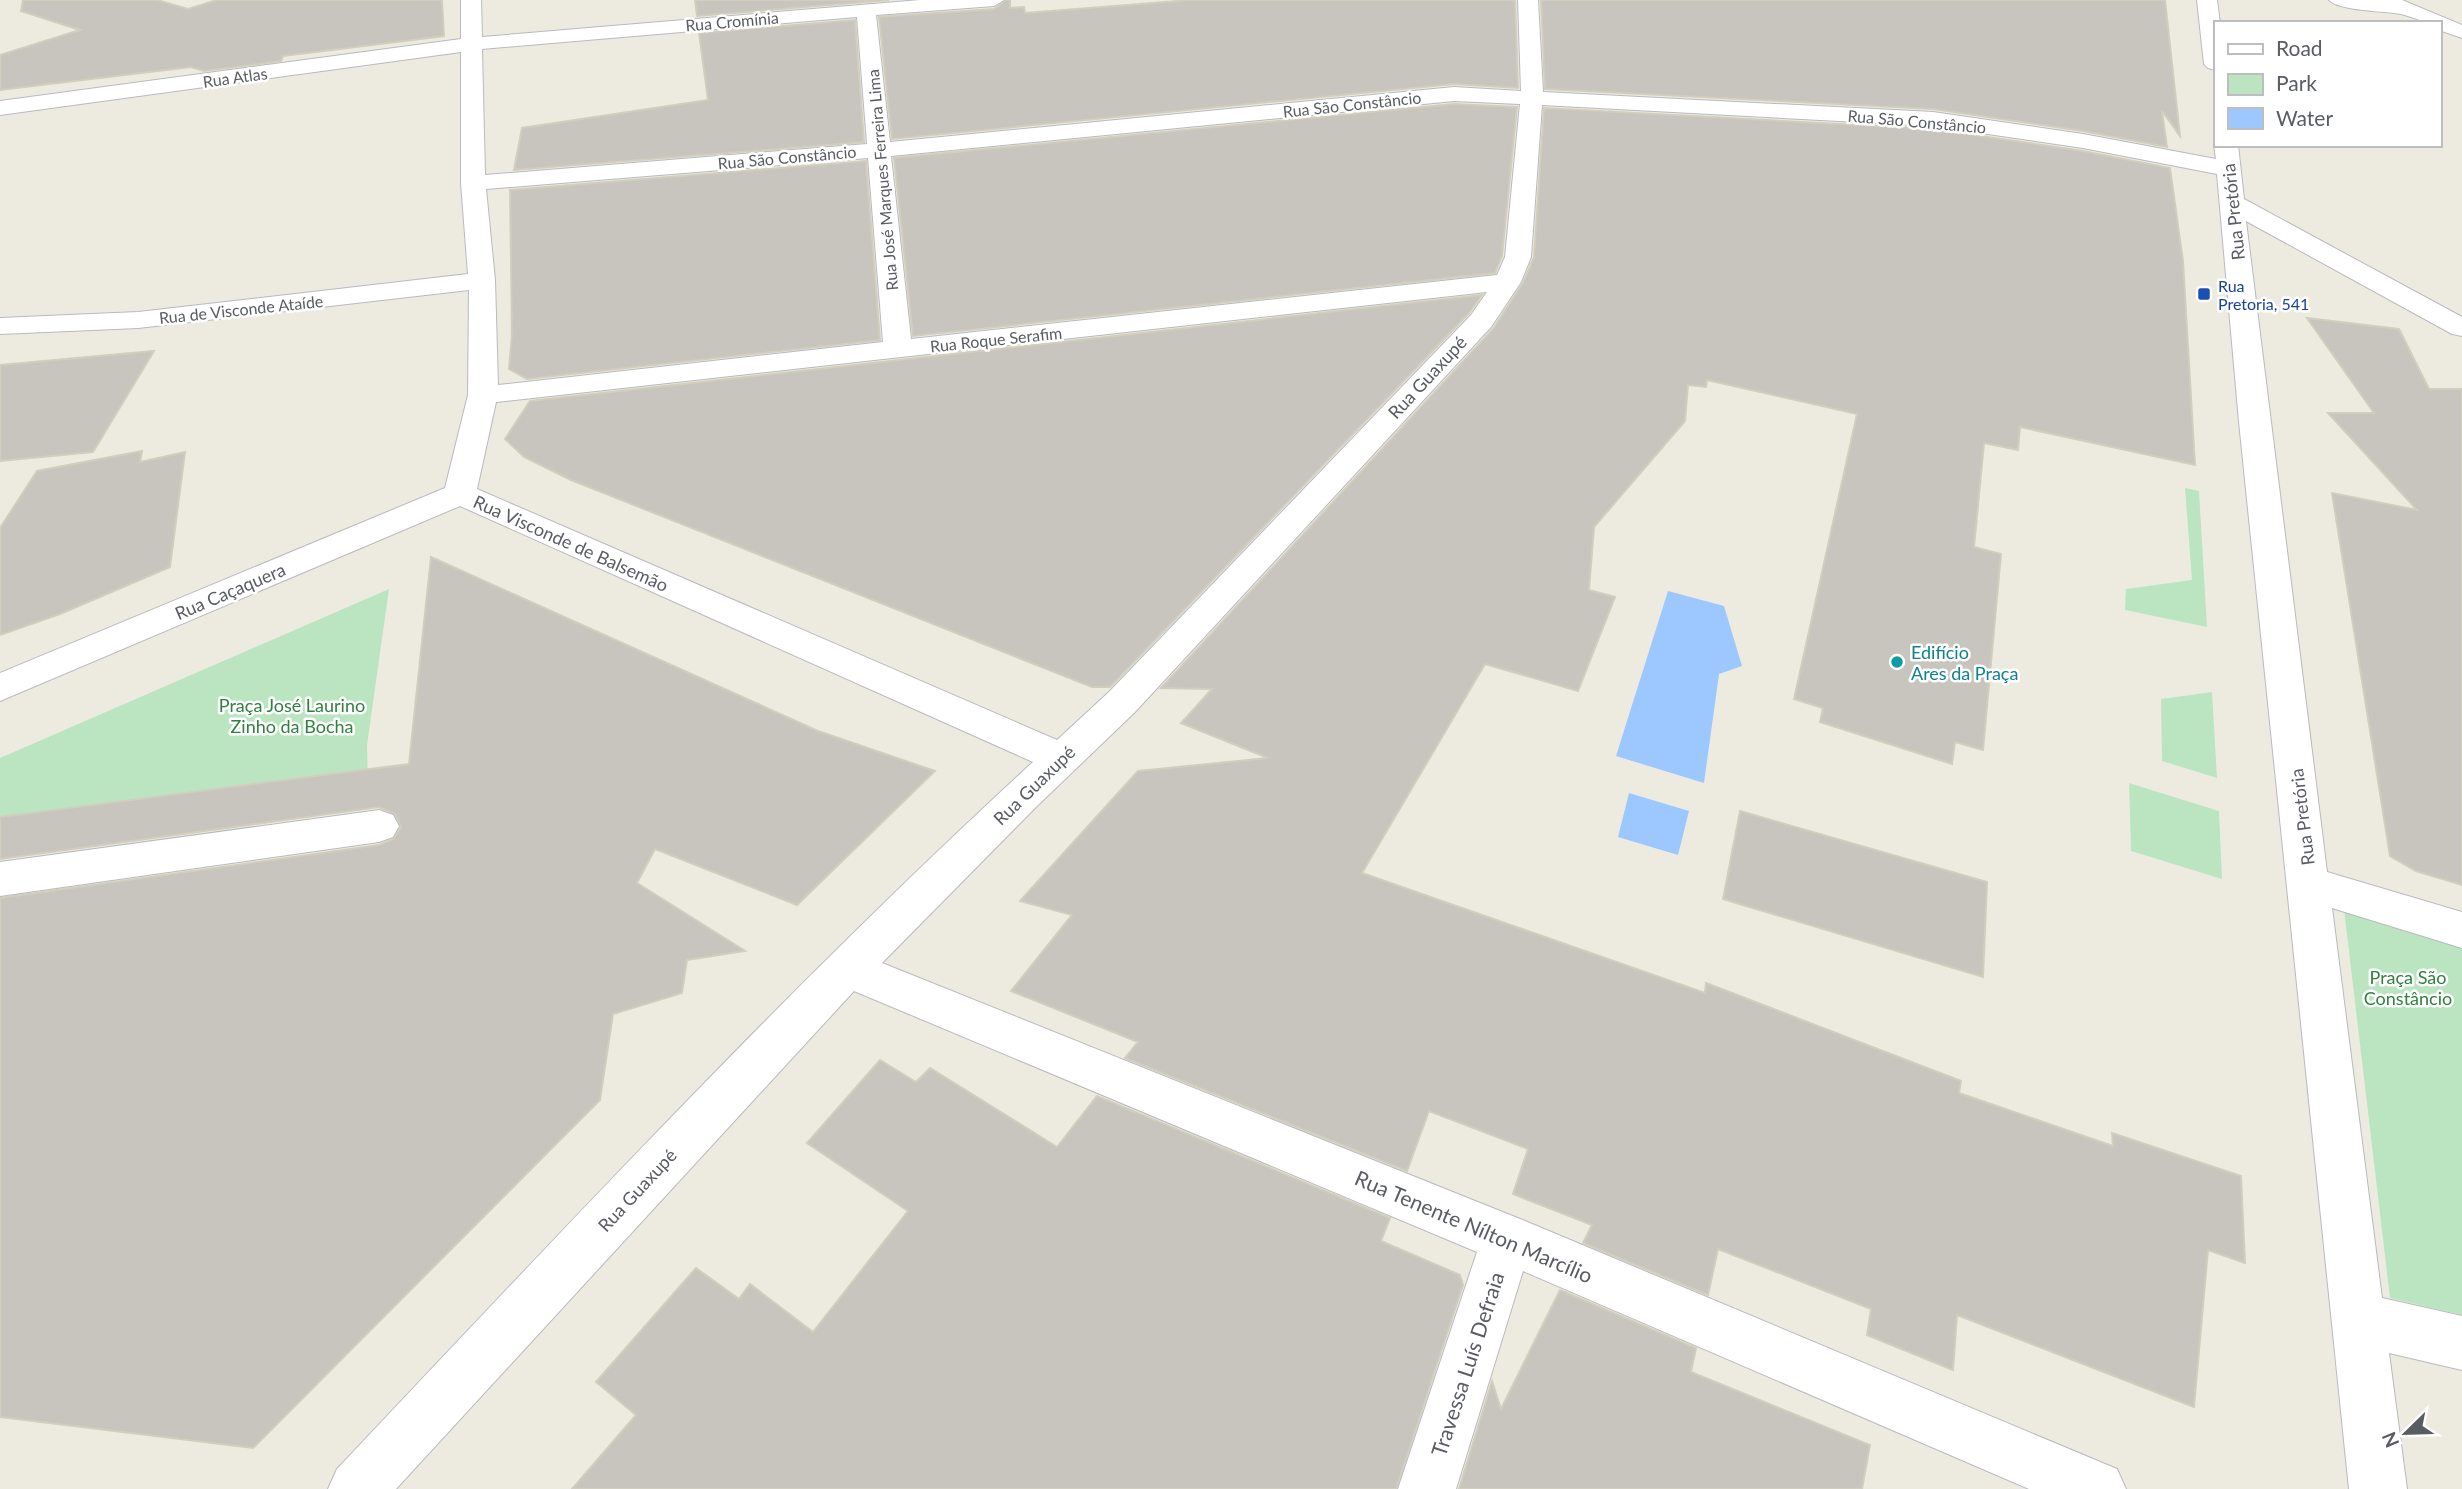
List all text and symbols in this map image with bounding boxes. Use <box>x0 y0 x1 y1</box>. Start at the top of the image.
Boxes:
street label: Rua Cromínia <box>685 7 779 35</box>
legend <box>2214 21 2441 147</box>
text: Road <box>2276 35 2323 60</box>
street label: Rua Atlas <box>202 63 269 91</box>
street label: Rua José Marques Ferreira Lima <box>863 69 901 291</box>
text: Park <box>2276 70 2317 95</box>
street label: Rua São Constâncio <box>1282 87 1422 121</box>
street label: Rua São Constâncio <box>1847 105 1987 137</box>
text: Water <box>2276 105 2333 130</box>
street label: Rua São Constâncio <box>717 141 857 173</box>
street label: Rua Pretória <box>2217 163 2249 261</box>
place label: Rua Pretoria, 541 <box>2218 276 2309 313</box>
marker: Rua Pretoria, 541 <box>2196 286 2212 302</box>
street label: Rua de Visconde Ataíde <box>158 291 324 327</box>
street label: Rua Roque Serafim <box>929 323 1063 355</box>
street label: Rua Guaxupé <box>1383 331 1471 423</box>
street label: Rua Visconde de Balsemão <box>470 490 672 596</box>
street label: Rua Caçaquera <box>171 558 289 624</box>
place label: Edifício Ares da Praça <box>1911 641 2018 684</box>
marker: Edifício Ares da Praça <box>1889 654 1905 670</box>
park label: Praça José Laurino Zinho da Bocha <box>219 694 365 737</box>
street label: Rua Guaxupé <box>989 741 1079 829</box>
street label: Rua Pretória <box>2285 767 2319 867</box>
park label: Praça São Constâncio <box>2364 966 2452 1009</box>
street label: Rua Guaxupé <box>593 1144 681 1236</box>
street label: Rua Tenente Nílton Marcílio <box>1351 1165 1597 1288</box>
street label: Travessa Luís Defraia <box>1425 1269 1509 1459</box>
north arrow <box>2371 1398 2441 1468</box>
text: N <box>2376 1429 2403 1451</box>

